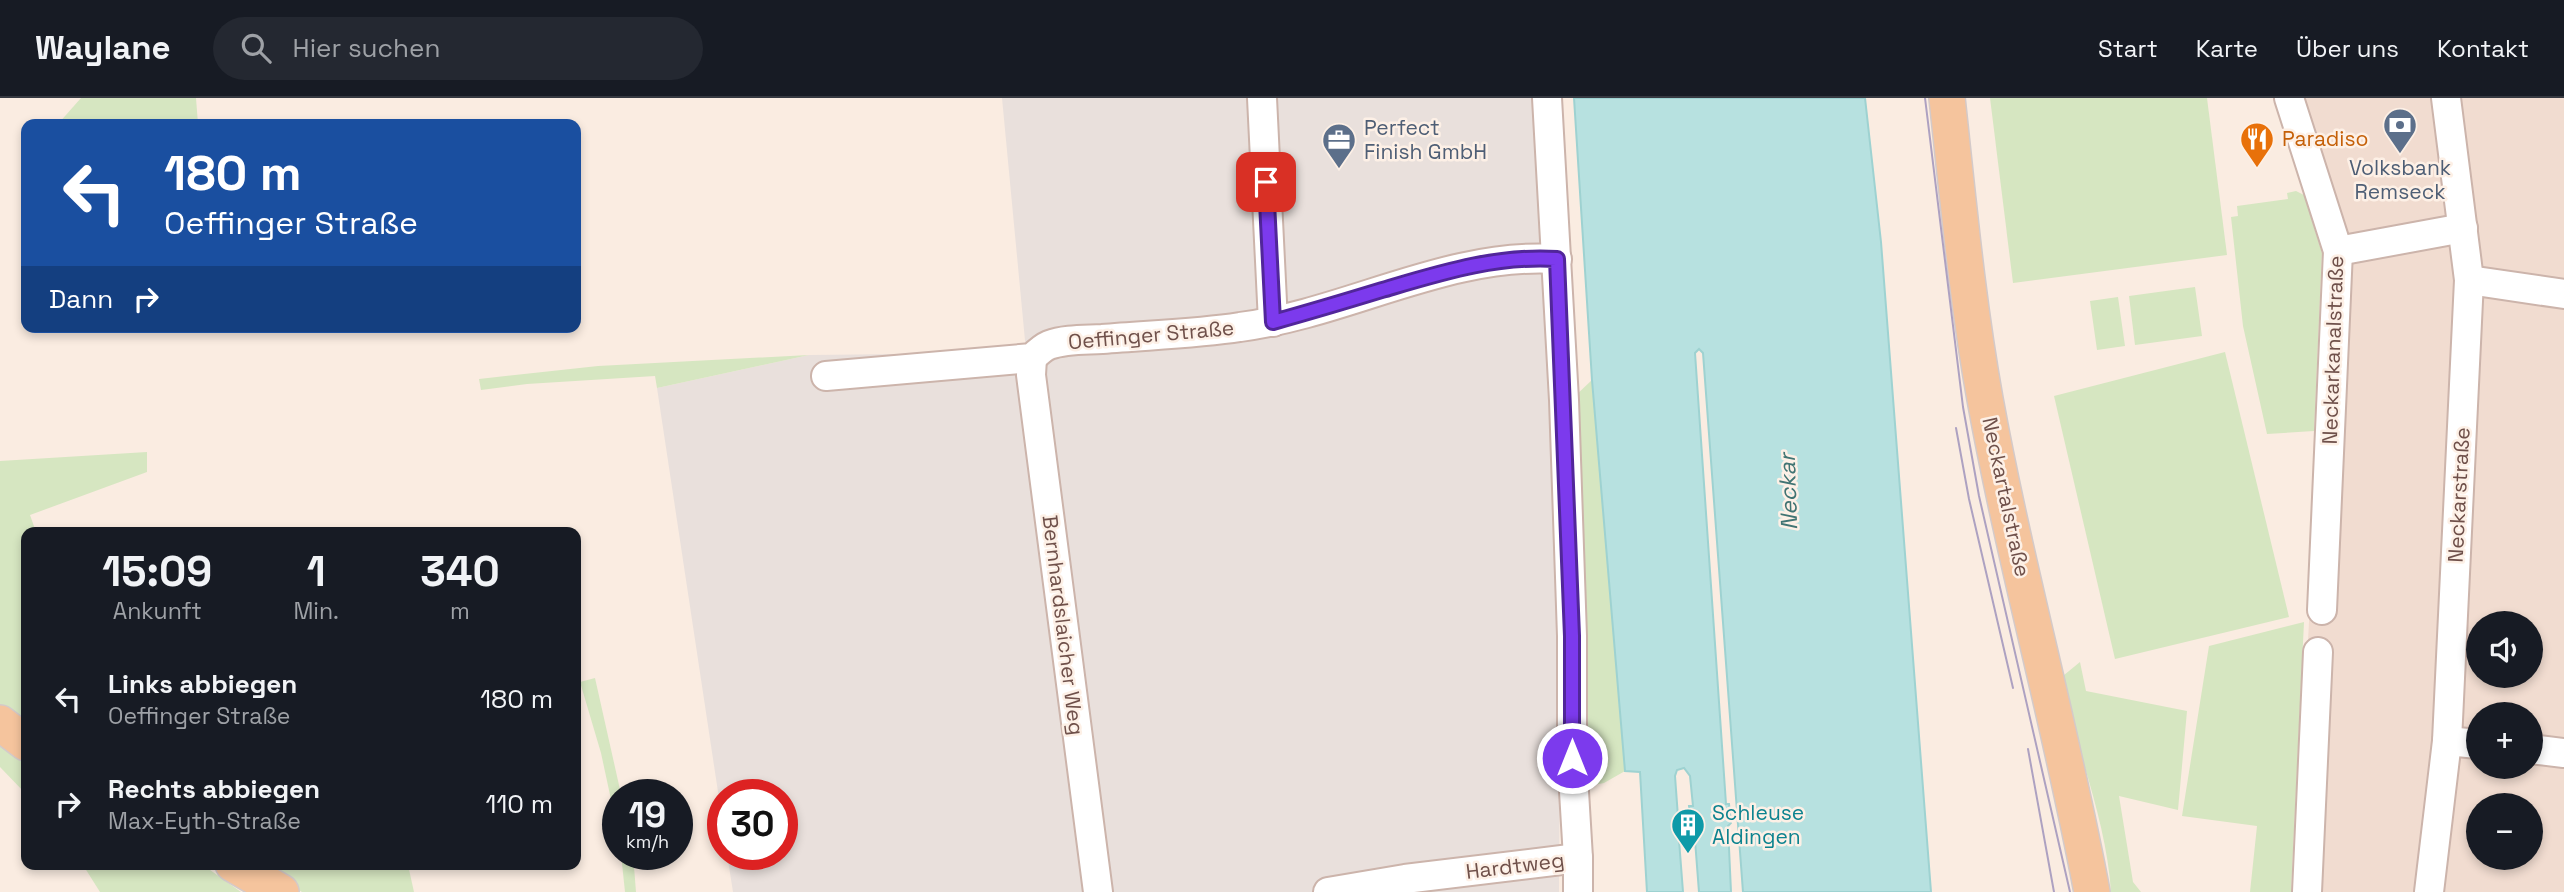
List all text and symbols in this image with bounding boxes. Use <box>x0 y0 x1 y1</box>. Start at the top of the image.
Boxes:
search box <box>213 17 703 80</box>
text: Waylane <box>35 27 171 69</box>
icon: search <box>237 29 275 67</box>
text: Hier suchen <box>293 31 440 65</box>
text: Start <box>2098 33 2158 64</box>
text: Karte <box>2196 33 2258 64</box>
text: Über uns <box>2296 33 2399 64</box>
text: Kontakt <box>2437 33 2529 64</box>
bank icon: Volksbank Remseck <box>2381 106 2419 155</box>
place label: Perfect Finish GmbH <box>1364 114 1487 165</box>
restaurant icon: Paradiso <box>2238 120 2276 169</box>
office icon: Perfect Finish GmbH <box>1320 121 1358 170</box>
place label: Paradiso <box>2282 125 2369 152</box>
text: 180 m <box>164 142 302 204</box>
icon: left <box>49 147 140 238</box>
pin <box>1236 152 1296 212</box>
place label: Volksbank Remseck <box>2349 154 2451 205</box>
icon: arrive <box>1247 163 1285 201</box>
text: Oeffinger Straße <box>164 203 418 243</box>
street label: Neckarkanalstraße <box>2316 255 2349 445</box>
icon: right <box>127 280 165 318</box>
text: Dann <box>49 282 113 316</box>
street label: Oeffinger Straße <box>1067 314 1235 355</box>
street label: Neckartalstraße <box>1976 415 2037 579</box>
street label: Neckarstraße <box>2441 427 2476 563</box>
water label: Neckar <box>1772 451 1804 531</box>
street label: Bernhardslaicher Weg <box>1037 513 1090 737</box>
text: 15:09 <box>102 545 212 598</box>
text: 1 <box>307 545 326 598</box>
text: 340 <box>420 545 500 598</box>
text: Ankunft <box>113 596 202 626</box>
text: Min. <box>293 596 339 626</box>
text: m <box>450 596 470 626</box>
map controls <box>2466 611 2543 870</box>
button: sound <box>2466 611 2543 688</box>
text: Links abbiegen <box>108 667 297 701</box>
icon: left <box>49 680 87 718</box>
text: 180 m <box>480 682 553 716</box>
text: Oeffinger Straße <box>108 701 290 731</box>
button: + <box>2466 702 2543 779</box>
position arrow <box>1535 721 1609 795</box>
text: Rechts abbiegen <box>108 772 320 806</box>
speed limit sign: 30 <box>707 779 798 870</box>
icon: right <box>49 785 87 823</box>
text: 110 m <box>486 787 553 821</box>
text: 19 <box>629 793 666 837</box>
button: − <box>2466 793 2543 870</box>
place label: Schleuse Aldingen <box>1712 799 1804 850</box>
text: Max-Eyth-Straße <box>108 806 301 836</box>
building icon: Schleuse Aldingen <box>1669 806 1707 855</box>
text: km/h <box>626 830 669 853</box>
street label: Hardtweg <box>1464 846 1566 885</box>

